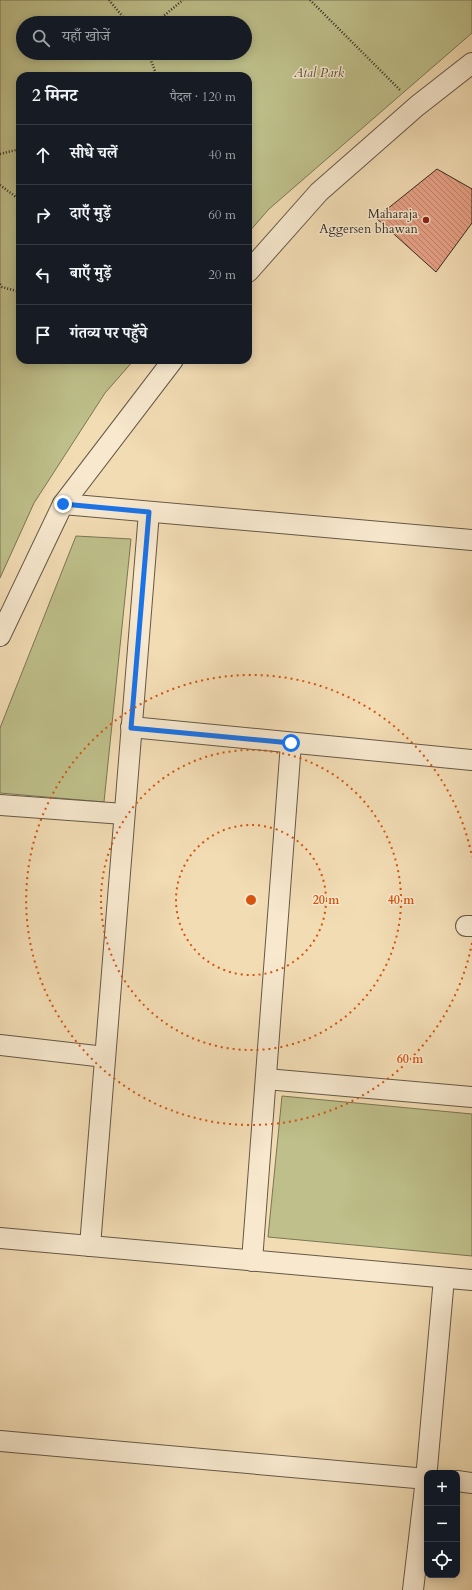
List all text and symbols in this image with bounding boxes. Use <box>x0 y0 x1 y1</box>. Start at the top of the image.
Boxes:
search box <box>16 16 252 60</box>
text: यहाँ खोजें <box>62 26 110 46</box>
icon: search <box>30 27 52 49</box>
park label: Atal Park <box>293 64 345 82</box>
text: 2 मिनट <box>32 84 78 107</box>
text: पैदल · 120 m <box>170 88 236 106</box>
text: सीधे चलें <box>70 143 118 163</box>
icon: ahead <box>32 144 54 166</box>
text: 40 m <box>208 146 236 164</box>
text: दाएँ मुड़ें <box>70 203 111 223</box>
icon: right <box>32 204 54 226</box>
place label: Maharaja Aggersen bhawan <box>319 205 419 238</box>
text: 60 m <box>208 206 236 224</box>
marker: Maharaja Aggersen bhawan <box>421 215 431 225</box>
text: बाएँ मुड़ें <box>70 263 111 283</box>
icon: left <box>32 264 54 286</box>
text: 20 m <box>208 266 236 284</box>
text: गंतव्य पर पहुँचे <box>70 323 147 343</box>
icon: arrive <box>32 324 54 346</box>
route end <box>54 495 72 513</box>
route start <box>282 734 300 752</box>
text: 20 m <box>313 892 340 908</box>
text: 40 m <box>388 892 415 908</box>
centre of rings <box>244 893 258 907</box>
text: 60 m <box>397 1051 424 1067</box>
map controls <box>424 1470 460 1578</box>
button: + <box>424 1470 460 1506</box>
button: − <box>424 1506 460 1542</box>
button: locate <box>424 1542 460 1578</box>

